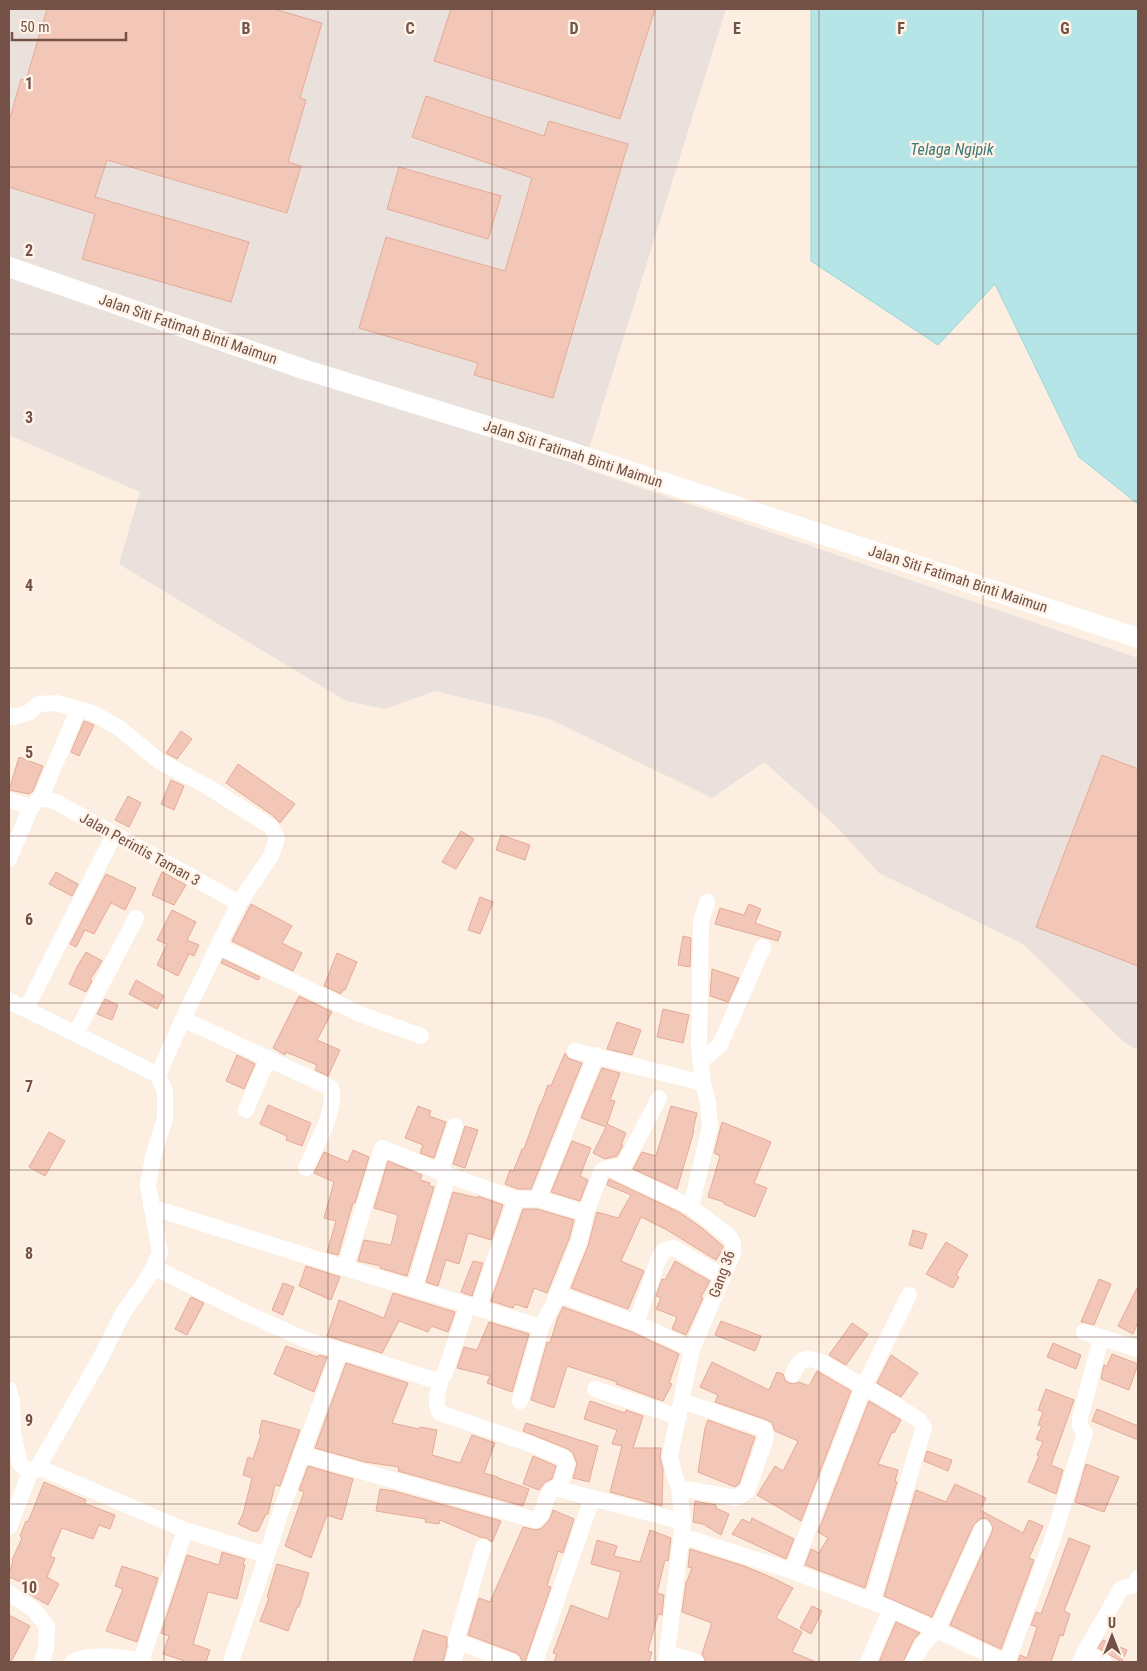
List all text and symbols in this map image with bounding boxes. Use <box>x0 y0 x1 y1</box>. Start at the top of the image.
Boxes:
scale bar <box>12 10 126 42</box>
text: 50 m <box>20 18 50 36</box>
text: B <box>242 19 251 38</box>
text: C <box>405 19 415 38</box>
text: D <box>569 19 579 38</box>
text: E <box>733 19 741 38</box>
text: F <box>897 19 905 38</box>
text: G <box>1060 19 1070 38</box>
text: 1 <box>25 74 33 93</box>
water label: Telaga Ngipik <box>910 140 995 159</box>
text: 2 <box>25 241 33 260</box>
street label: Jalan Siti Fatimah Binti Maimun <box>96 290 280 368</box>
text: 3 <box>25 408 33 427</box>
street label: Jalan Siti Fatimah Binti Maimun <box>481 416 665 492</box>
street label: Jalan Siti Fatimah Binti Maimun <box>866 541 1050 617</box>
text: 4 <box>25 576 33 595</box>
text: 5 <box>25 743 33 762</box>
street label: Jalan Perintis Taman 3 <box>77 808 203 890</box>
text: 6 <box>25 910 33 929</box>
text: 7 <box>25 1077 33 1096</box>
text: 8 <box>25 1244 33 1263</box>
street label: Gang 36 <box>705 1248 739 1300</box>
text: 9 <box>25 1411 33 1430</box>
text: 10 <box>21 1578 37 1597</box>
north arrow <box>1087 1611 1137 1661</box>
text: U <box>1108 1615 1116 1631</box>

